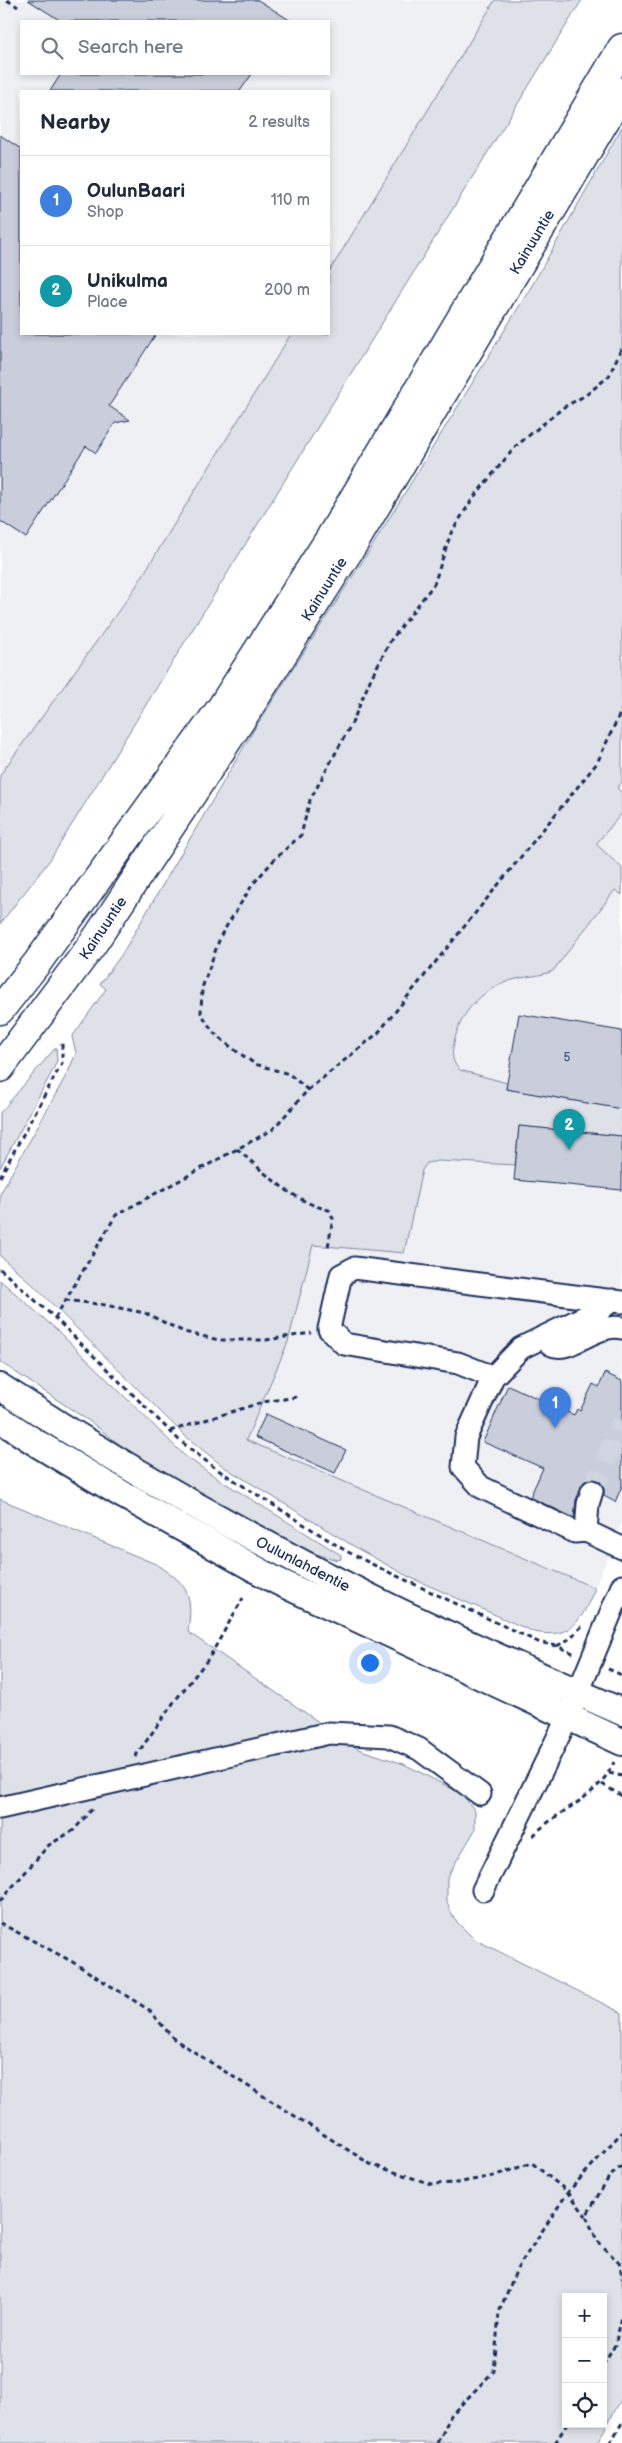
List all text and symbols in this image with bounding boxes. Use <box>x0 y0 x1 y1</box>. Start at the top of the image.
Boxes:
search box <box>20 20 330 75</box>
icon: search <box>38 34 66 62</box>
text: Search here <box>78 36 183 59</box>
text: Nearby <box>40 110 110 135</box>
text: 2 results <box>248 113 310 132</box>
text: OulunBaari <box>87 180 185 203</box>
text: 1 <box>53 191 59 210</box>
text: 110 m <box>271 191 310 210</box>
text: Shop <box>87 203 124 222</box>
street label: Kainuuntie <box>506 206 559 278</box>
text: Unikulma <box>87 270 168 293</box>
text: 2 <box>51 281 61 300</box>
text: 200 m <box>264 281 310 300</box>
text: Place <box>87 293 128 312</box>
street label: Kainuuntie <box>297 554 352 625</box>
street label: Kainuuntie <box>75 893 132 963</box>
house number: 5 <box>564 1050 571 1065</box>
pin: 2 <box>553 1109 585 1150</box>
pin: 1 <box>539 1387 571 1428</box>
street label: Oulunlahdentie <box>253 1533 353 1596</box>
your location <box>357 1650 383 1676</box>
map controls <box>562 2293 607 2428</box>
button: + <box>562 2293 607 2338</box>
button: − <box>562 2338 607 2383</box>
button: locate <box>562 2383 607 2428</box>

